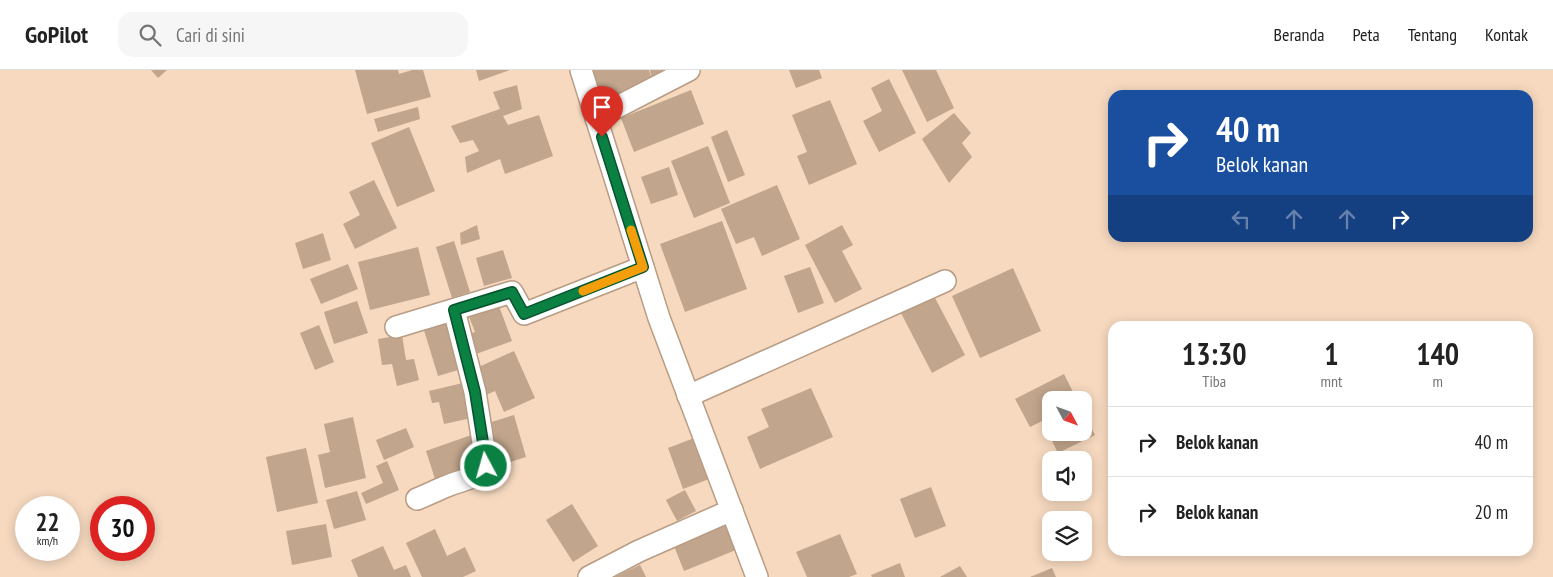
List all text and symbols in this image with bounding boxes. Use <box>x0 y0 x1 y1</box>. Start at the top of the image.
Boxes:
search box <box>118 12 468 57</box>
text: GoPilot <box>25 19 88 50</box>
icon: search <box>136 21 164 49</box>
text: Cari di sini <box>176 23 245 47</box>
text: Beranda <box>1274 23 1324 46</box>
text: Peta <box>1352 23 1380 46</box>
text: Tentang <box>1408 23 1457 46</box>
text: Kontak <box>1485 23 1528 46</box>
pin <box>581 86 623 137</box>
icon: arrive <box>588 93 616 121</box>
text: 40 m <box>1216 106 1280 152</box>
icon: right <box>1133 110 1198 175</box>
text: Belok kanan <box>1216 150 1308 178</box>
icon: left <box>1227 205 1255 233</box>
icon: ahead <box>1280 205 1308 233</box>
icon: ahead <box>1333 205 1361 233</box>
icon: right <box>1386 205 1414 233</box>
text: 13:30 <box>1182 334 1247 373</box>
text: 1 <box>1324 334 1339 373</box>
text: 140 <box>1416 334 1459 373</box>
text: Tiba <box>1202 371 1226 391</box>
text: mnt <box>1320 371 1342 391</box>
text: m <box>1432 371 1443 391</box>
north arrow <box>1042 391 1092 441</box>
map controls <box>1042 391 1092 561</box>
icon: right <box>1133 428 1161 456</box>
text: Belok kanan <box>1176 430 1258 454</box>
text: 40 m <box>1475 430 1508 454</box>
position arrow <box>459 439 511 491</box>
button: sound <box>1042 451 1092 501</box>
speed limit sign: 30 <box>90 496 155 561</box>
icon: right <box>1133 498 1161 526</box>
text: Belok kanan <box>1176 500 1258 524</box>
text: 20 m <box>1475 500 1508 524</box>
text: 22 <box>36 506 59 538</box>
button: layers <box>1042 511 1092 561</box>
text: km/h <box>37 533 58 548</box>

